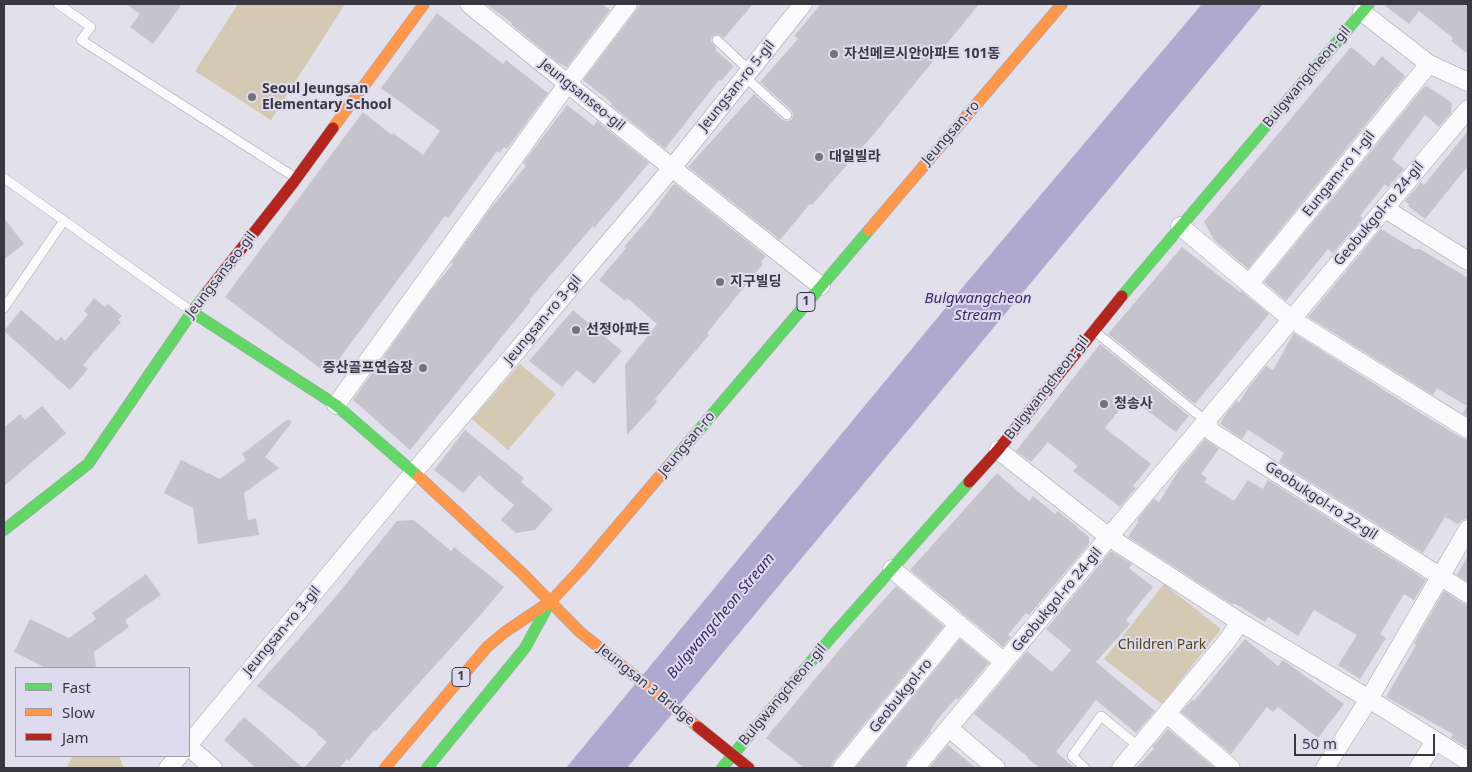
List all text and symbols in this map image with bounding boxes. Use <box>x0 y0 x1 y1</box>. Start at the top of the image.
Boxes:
street label: Bulgwangcheon-gil <box>1260 23 1354 131</box>
street label: Jeungsan-ro 5-gil <box>695 37 779 135</box>
place label: 자선메르시안아파트 101동 <box>844 46 1000 62</box>
marker: 자선메르시안아파트 101동 <box>828 48 840 60</box>
street label: Jeungsanseo-gil <box>536 56 628 134</box>
place label: Seoul Jeungsan Elementary School <box>262 81 392 114</box>
marker: Seoul Jeungsan Elementary School <box>246 91 258 103</box>
street label: Jeungsan-ro <box>919 98 983 168</box>
street label: Eungam-ro 1-gil <box>1299 128 1379 220</box>
place label: 대일빌라 <box>829 149 881 165</box>
marker: 대일빌라 <box>813 151 825 163</box>
street label: Geobukgol-ro 24-gil <box>1331 159 1427 269</box>
street label: Jeungsanseo-gil <box>182 229 260 321</box>
street label: Jeungsan-ro 3-gil <box>501 272 585 368</box>
place label: 지구빌딩 <box>730 274 782 290</box>
marker: 지구빌딩 <box>714 276 726 288</box>
water label: Bulgwangcheon Stream <box>924 290 1032 325</box>
road number: 1 <box>797 292 815 312</box>
place label: 선정아파트 <box>586 322 650 338</box>
marker: 선정아파트 <box>570 324 582 336</box>
street label: Bulgwangcheon-gil <box>1001 333 1093 443</box>
place label: 증산골프연습장 <box>323 360 413 376</box>
marker: 증산골프연습장 <box>417 362 429 374</box>
place label: 청송사 <box>1114 396 1153 412</box>
marker: 청송사 <box>1098 398 1110 410</box>
street label: Jeungsan-ro <box>655 408 719 480</box>
street label: Geobukgol-ro 22-gil <box>1262 458 1380 544</box>
street label: Geobukgol-ro 24-gil <box>1009 545 1105 655</box>
water label: Bulgwangcheon Stream <box>663 550 779 682</box>
street label: Jeungsan-ro 3-gil <box>240 583 324 679</box>
park label: Children Park <box>1118 637 1206 653</box>
street label: Jeungsan 3 Bridge <box>594 641 698 729</box>
street label: Bulgwangcheon-gil <box>736 641 830 749</box>
street label: Geobukgol-ro <box>866 656 936 736</box>
legend <box>15 667 190 757</box>
road number: 1 <box>452 668 470 686</box>
text: Fast <box>62 677 91 697</box>
text: Slow <box>62 702 95 722</box>
scale bar <box>1297 724 1438 756</box>
text: Jam <box>62 727 89 747</box>
text: 50 m <box>1302 733 1337 753</box>

